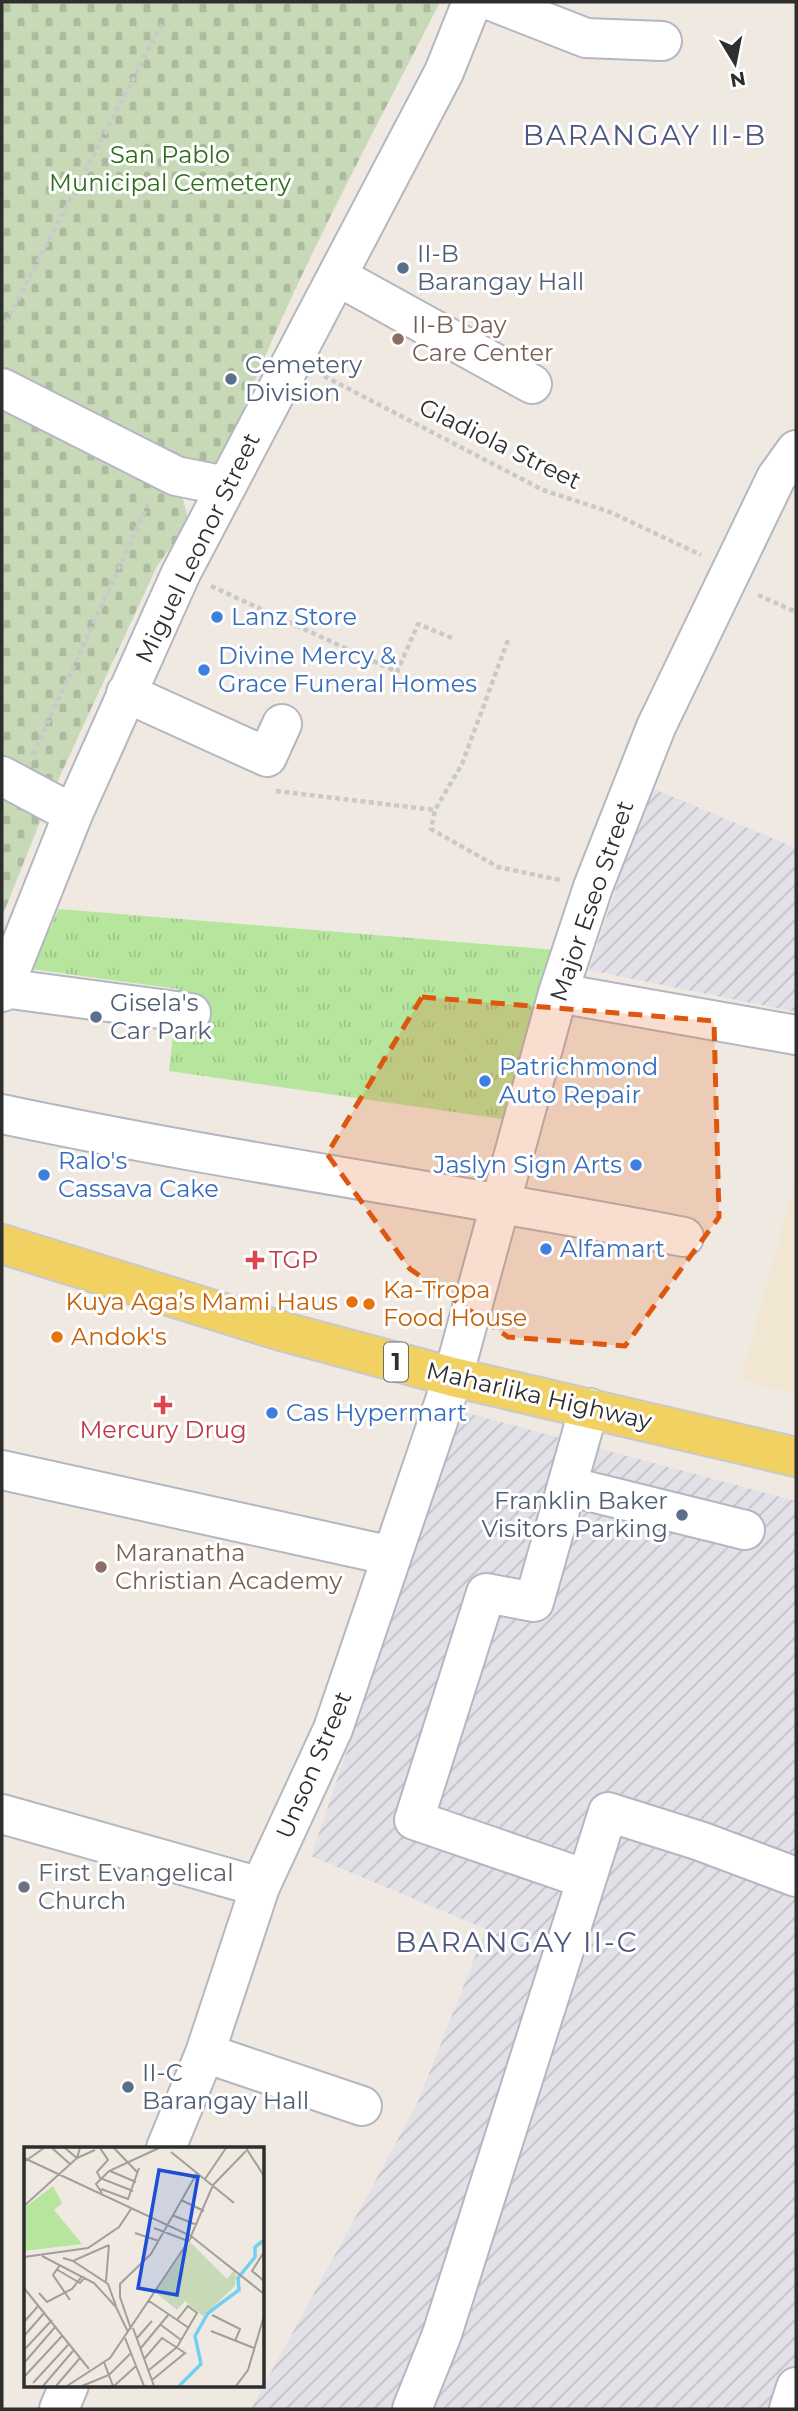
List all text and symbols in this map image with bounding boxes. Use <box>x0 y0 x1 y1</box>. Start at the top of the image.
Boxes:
north arrow <box>700 28 770 98</box>
text: N <box>728 67 747 92</box>
district label: BARANGAY II-B <box>523 118 767 152</box>
park label: San Pablo Municipal Cemetery <box>49 140 291 197</box>
place label: II-B Barangay Hall <box>417 239 584 296</box>
marker: II-B Barangay Hall <box>395 260 411 276</box>
place label: II-B Day Care Center <box>412 310 554 367</box>
marker: II-B Day Care Center <box>390 331 406 347</box>
place label: Cemetery Division <box>245 350 362 407</box>
marker: Cemetery Division <box>223 371 239 387</box>
street label: Gladiola Street <box>415 392 586 495</box>
street label: Miguel Leonor Street <box>129 428 266 668</box>
place label: Lanz Store <box>231 602 357 631</box>
marker: Lanz Store <box>209 609 225 625</box>
place label: Divine Mercy & Grace Funeral Homes <box>218 641 477 698</box>
marker: Divine Mercy & Grace Funeral Homes <box>196 662 212 678</box>
street label: Major Eseo Street <box>544 796 640 1005</box>
place label: Gisela's Car Park <box>110 988 212 1045</box>
marker: Gisela's Car Park <box>88 1009 104 1025</box>
place label: Patrichmond Auto Repair <box>499 1052 658 1109</box>
marker: Patrichmond Auto Repair <box>477 1073 493 1089</box>
place label: Ralo's Cassava Cake <box>58 1146 219 1203</box>
place label: Jaslyn Sign Arts <box>432 1150 622 1179</box>
marker: Jaslyn Sign Arts <box>628 1157 644 1173</box>
marker: Ralo's Cassava Cake <box>36 1167 52 1183</box>
place label: Alfamart <box>560 1234 665 1263</box>
marker: Alfamart <box>538 1241 554 1257</box>
place label: TGP <box>269 1245 318 1274</box>
marker: TGP <box>247 1252 263 1268</box>
place label: Ka-Tropa Food House <box>383 1275 527 1332</box>
place label: Kuya Aga’s Mami Haus <box>65 1287 338 1316</box>
marker: Kuya Aga’s Mami Haus <box>344 1294 360 1310</box>
marker: Ka-Tropa Food House <box>361 1296 377 1312</box>
place label: Andok's <box>71 1322 167 1351</box>
marker: Andok's <box>49 1329 65 1345</box>
road number: 1 <box>384 1343 408 1382</box>
street label: Maharlika Highway <box>424 1356 654 1436</box>
marker: Mercury Drug <box>155 1397 171 1413</box>
place label: Cas Hypermart <box>286 1398 467 1427</box>
marker: Cas Hypermart <box>264 1405 280 1421</box>
place label: Mercury Drug <box>79 1415 247 1444</box>
place label: Franklin Baker Visitors Parking <box>481 1486 668 1543</box>
marker: Franklin Baker Visitors Parking <box>674 1507 690 1523</box>
place label: Maranatha Christian Academy <box>115 1538 342 1595</box>
marker: Maranatha Christian Academy <box>93 1559 109 1575</box>
street label: Unson Street <box>270 1687 358 1843</box>
place label: First Evangelical Church <box>38 1858 234 1915</box>
marker: First Evangelical Church <box>16 1879 32 1895</box>
district label: BARANGAY II-C <box>395 1925 639 1959</box>
place label: II-C Barangay Hall <box>142 2058 309 2115</box>
marker: II-C Barangay Hall <box>120 2079 136 2095</box>
inset map <box>24 2147 264 2386</box>

